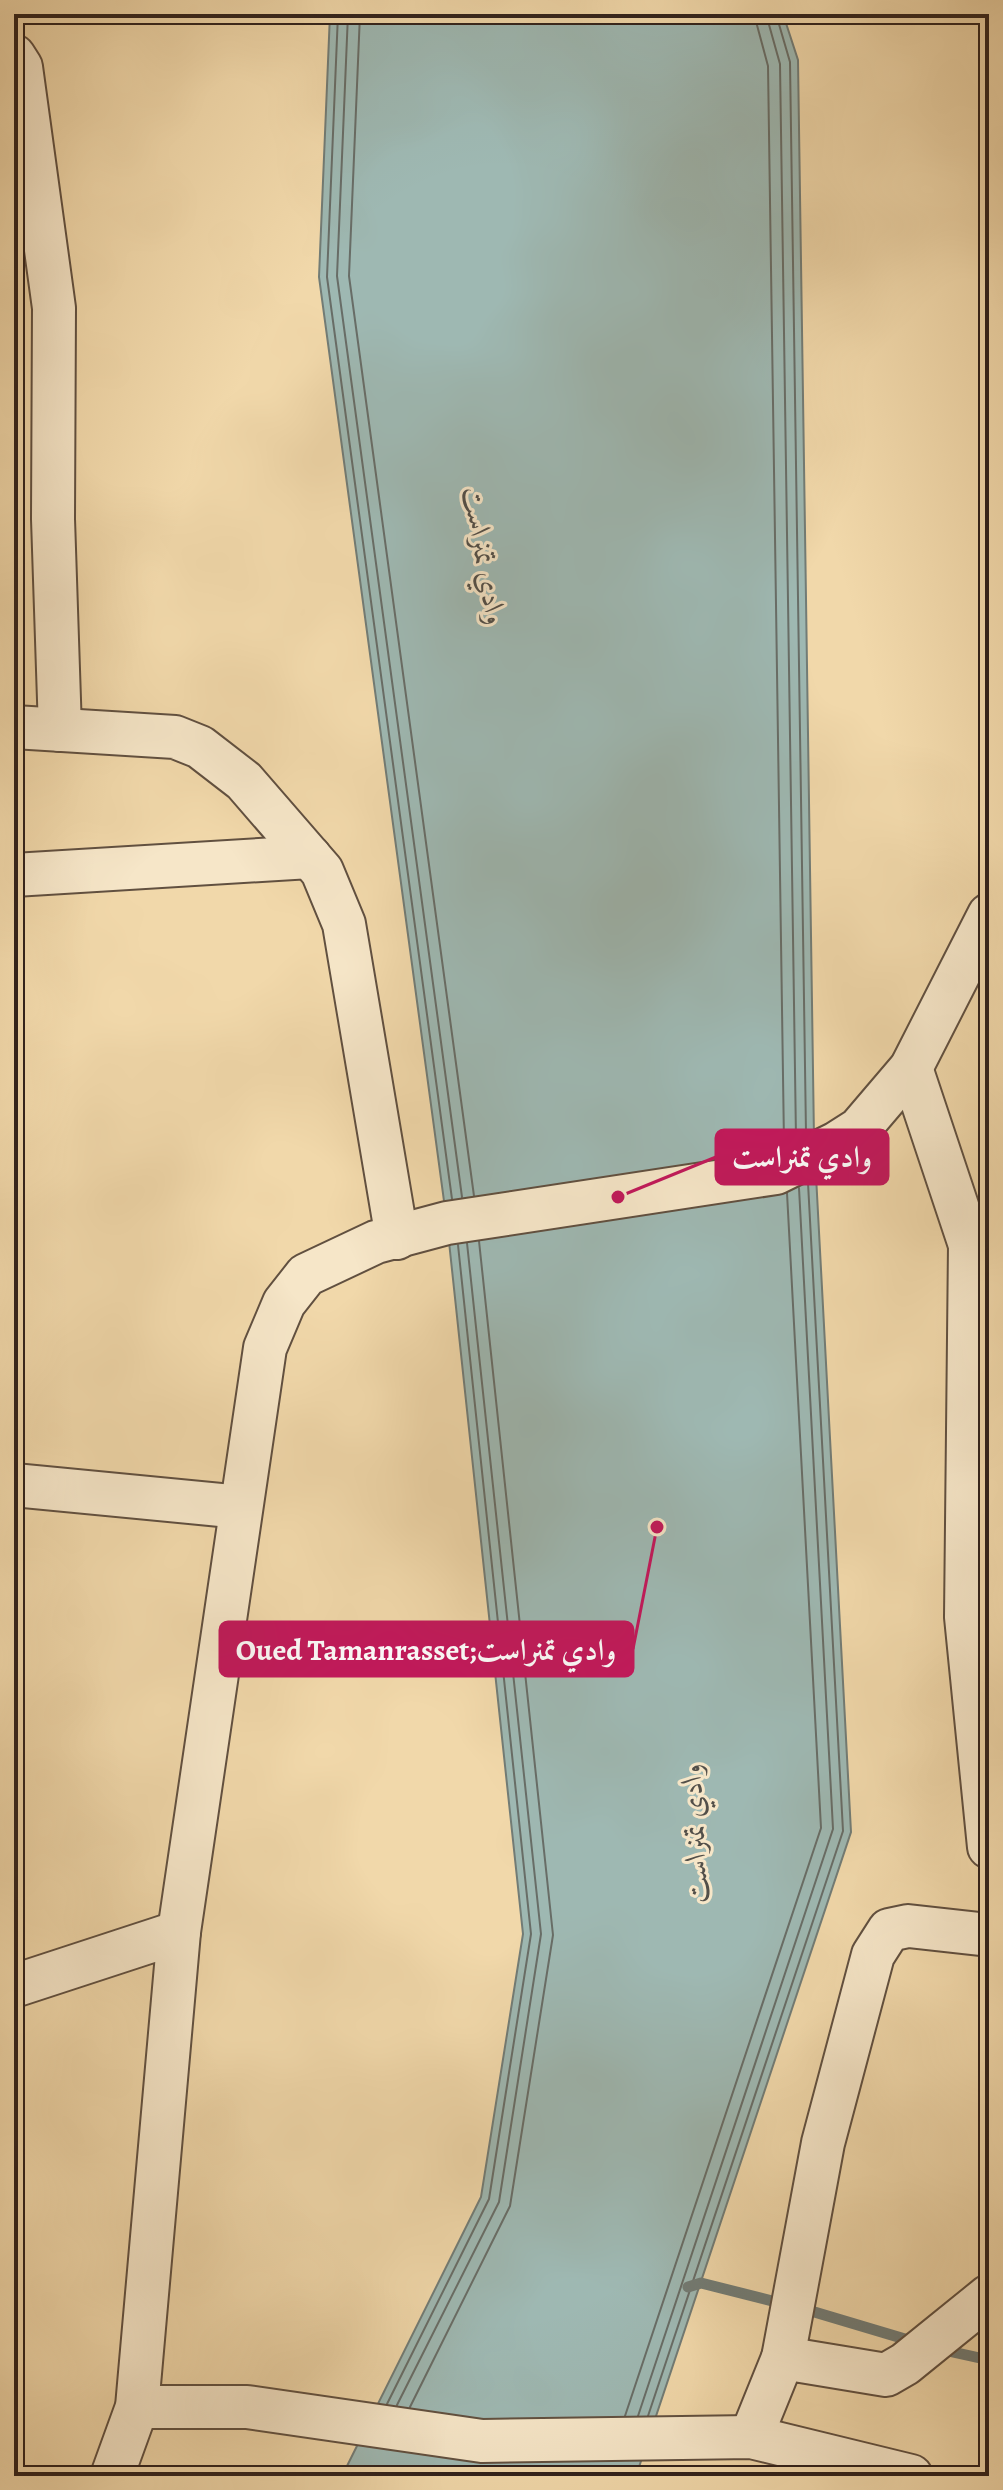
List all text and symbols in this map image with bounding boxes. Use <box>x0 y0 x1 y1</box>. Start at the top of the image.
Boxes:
water label: وادي تمنراست <box>449 484 517 629</box>
callout: وادي تمنراست <box>716 1130 888 1184</box>
text: وادي تمنراست <box>732 1137 872 1180</box>
callout: Oued Tamanrasset;وادي تمنراست <box>220 1622 633 1676</box>
text: Oued Tamanrasset;وادي تمنراست <box>236 1630 616 1673</box>
water label: وادي تمنراست <box>670 1762 722 1904</box>

